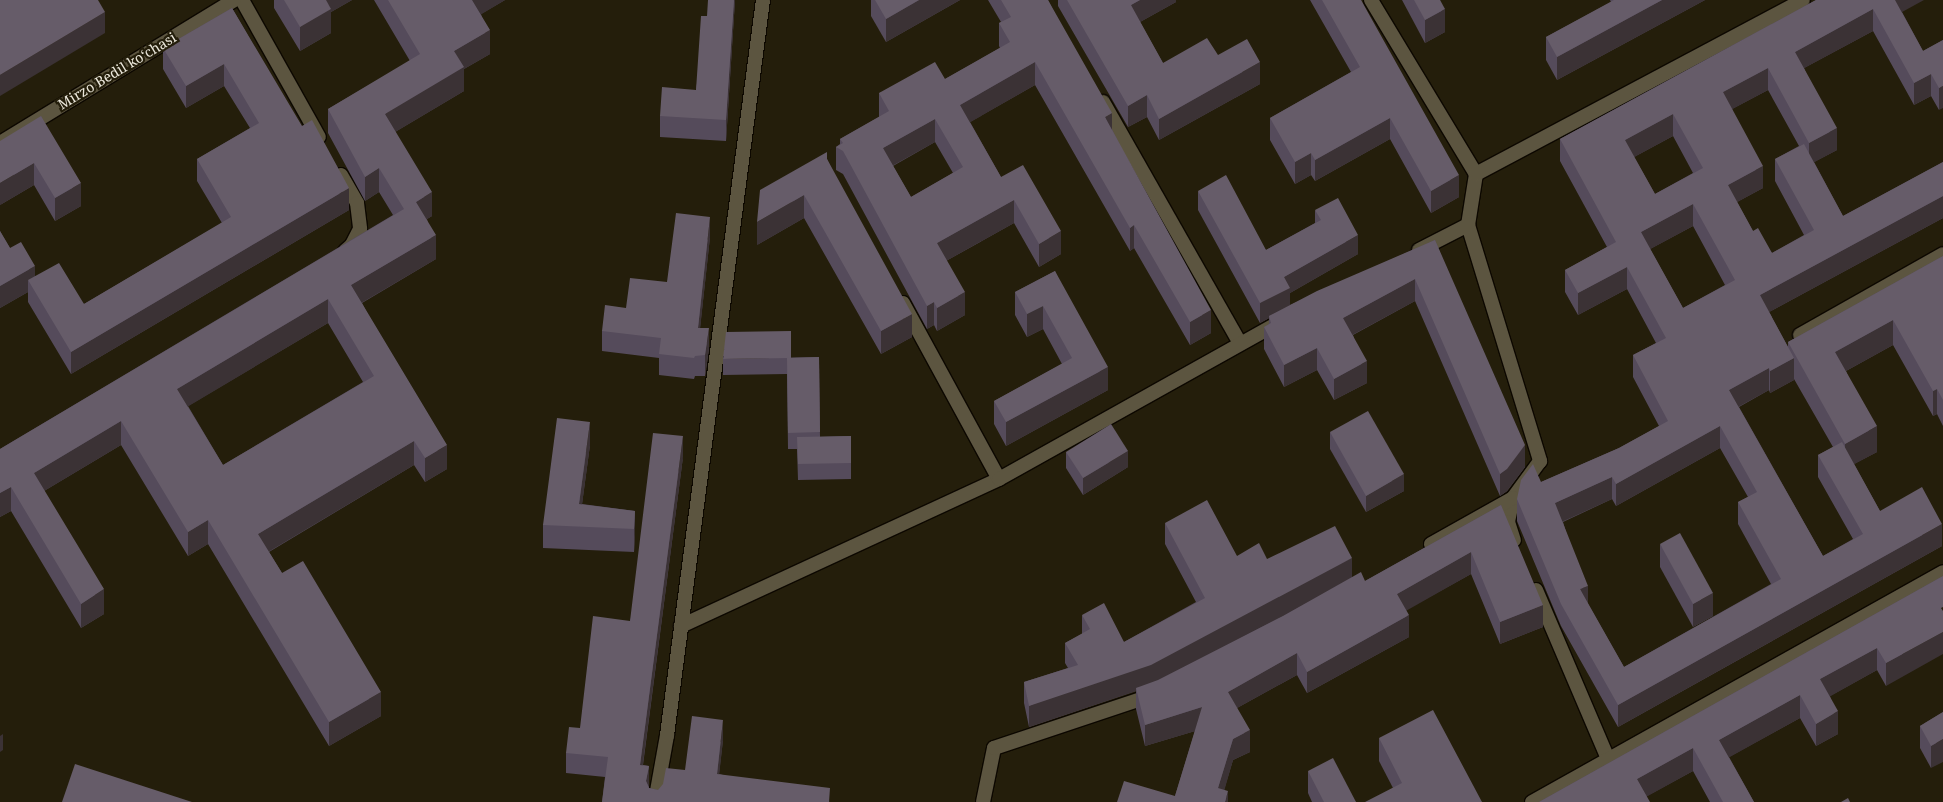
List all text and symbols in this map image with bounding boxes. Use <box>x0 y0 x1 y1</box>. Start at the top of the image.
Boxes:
street label: Mirzo Bedil koʻchasi <box>55 29 179 113</box>

